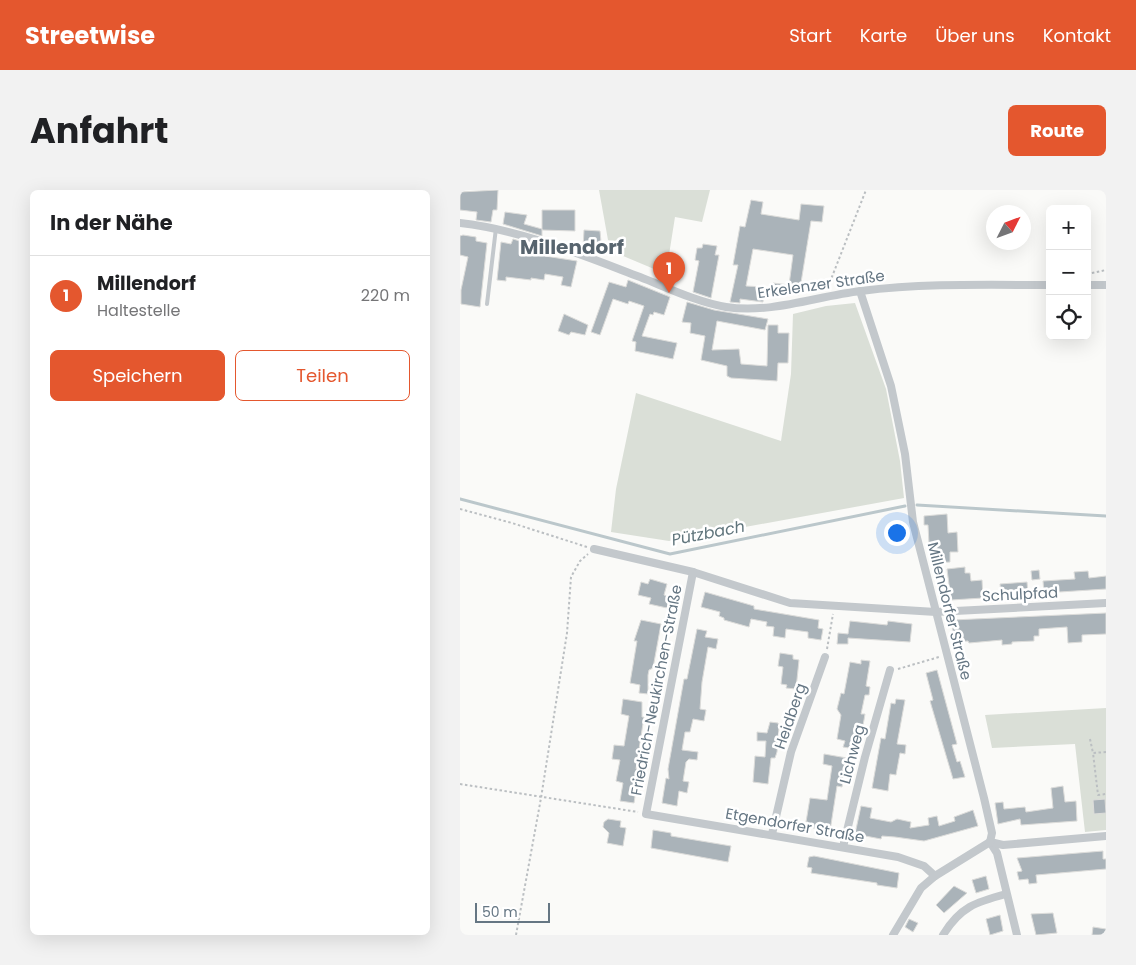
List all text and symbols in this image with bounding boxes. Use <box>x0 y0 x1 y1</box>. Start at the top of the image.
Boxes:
text: Streetwise <box>25 19 155 52</box>
text: Start <box>789 23 832 48</box>
text: Karte <box>860 23 907 48</box>
text: Über uns <box>935 23 1015 48</box>
text: Kontakt <box>1043 23 1111 48</box>
button: Route <box>1008 105 1106 156</box>
text: Anfahrt <box>30 106 169 155</box>
north arrow <box>986 205 1031 250</box>
map controls <box>1046 205 1091 340</box>
button: + <box>1046 205 1091 250</box>
text: In der Nähe <box>50 208 173 237</box>
district label: Millendorf <box>520 233 624 261</box>
button: − <box>1046 250 1091 295</box>
pin: 1 <box>653 252 685 293</box>
street label: Erkelenzer Straße <box>756 265 886 303</box>
text: Millendorf <box>97 270 196 297</box>
text: 1 <box>63 284 69 307</box>
text: 220 m <box>361 284 410 307</box>
button: locate <box>1046 295 1091 340</box>
text: Haltestelle <box>97 299 180 322</box>
button: Speichern <box>50 350 225 401</box>
button: Teilen <box>235 350 410 401</box>
water label: Pützbach <box>669 515 747 551</box>
your location <box>884 520 910 546</box>
street label: Millendorfer Straße <box>923 540 977 682</box>
street label: Schulpfad <box>981 582 1059 606</box>
street label: Friedrich-Neukirchen-Straße <box>625 583 687 797</box>
street label: Heidberg <box>769 680 811 752</box>
street label: Lichweg <box>834 722 870 786</box>
street label: Etgendorfer Straße <box>724 802 866 848</box>
scale bar <box>475 900 550 923</box>
text: 50 m <box>482 902 518 922</box>

